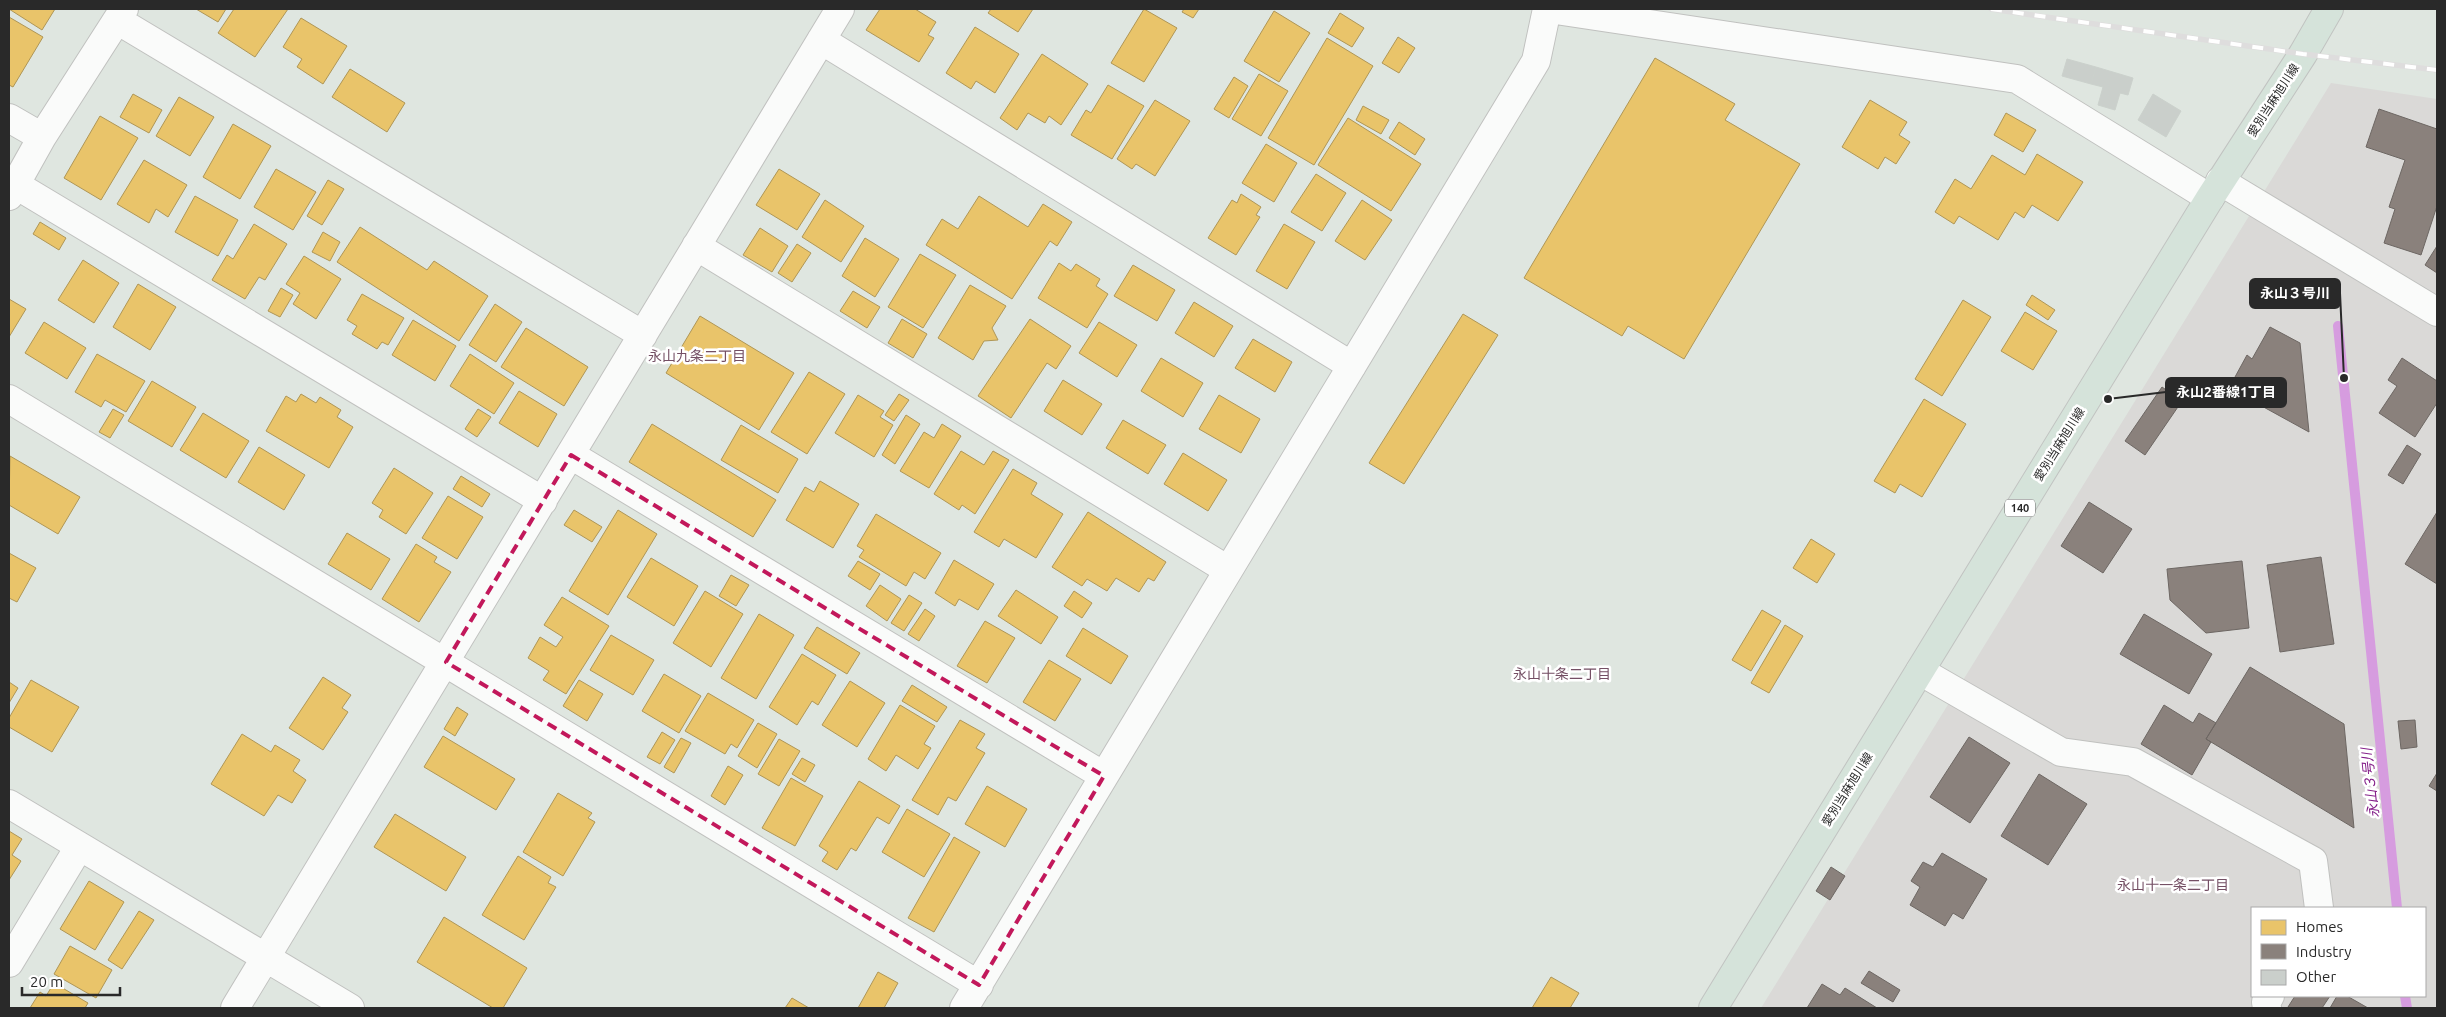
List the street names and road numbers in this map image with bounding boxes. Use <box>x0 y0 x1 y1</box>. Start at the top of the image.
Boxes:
street label: 愛別当麻旭川線 <box>2245 61 2301 139</box>
street label: 愛別当麻旭川線 <box>2031 405 2087 483</box>
road number: 140 <box>2005 499 2035 516</box>
street label: 愛別当麻旭川線 <box>1819 750 1875 828</box>

